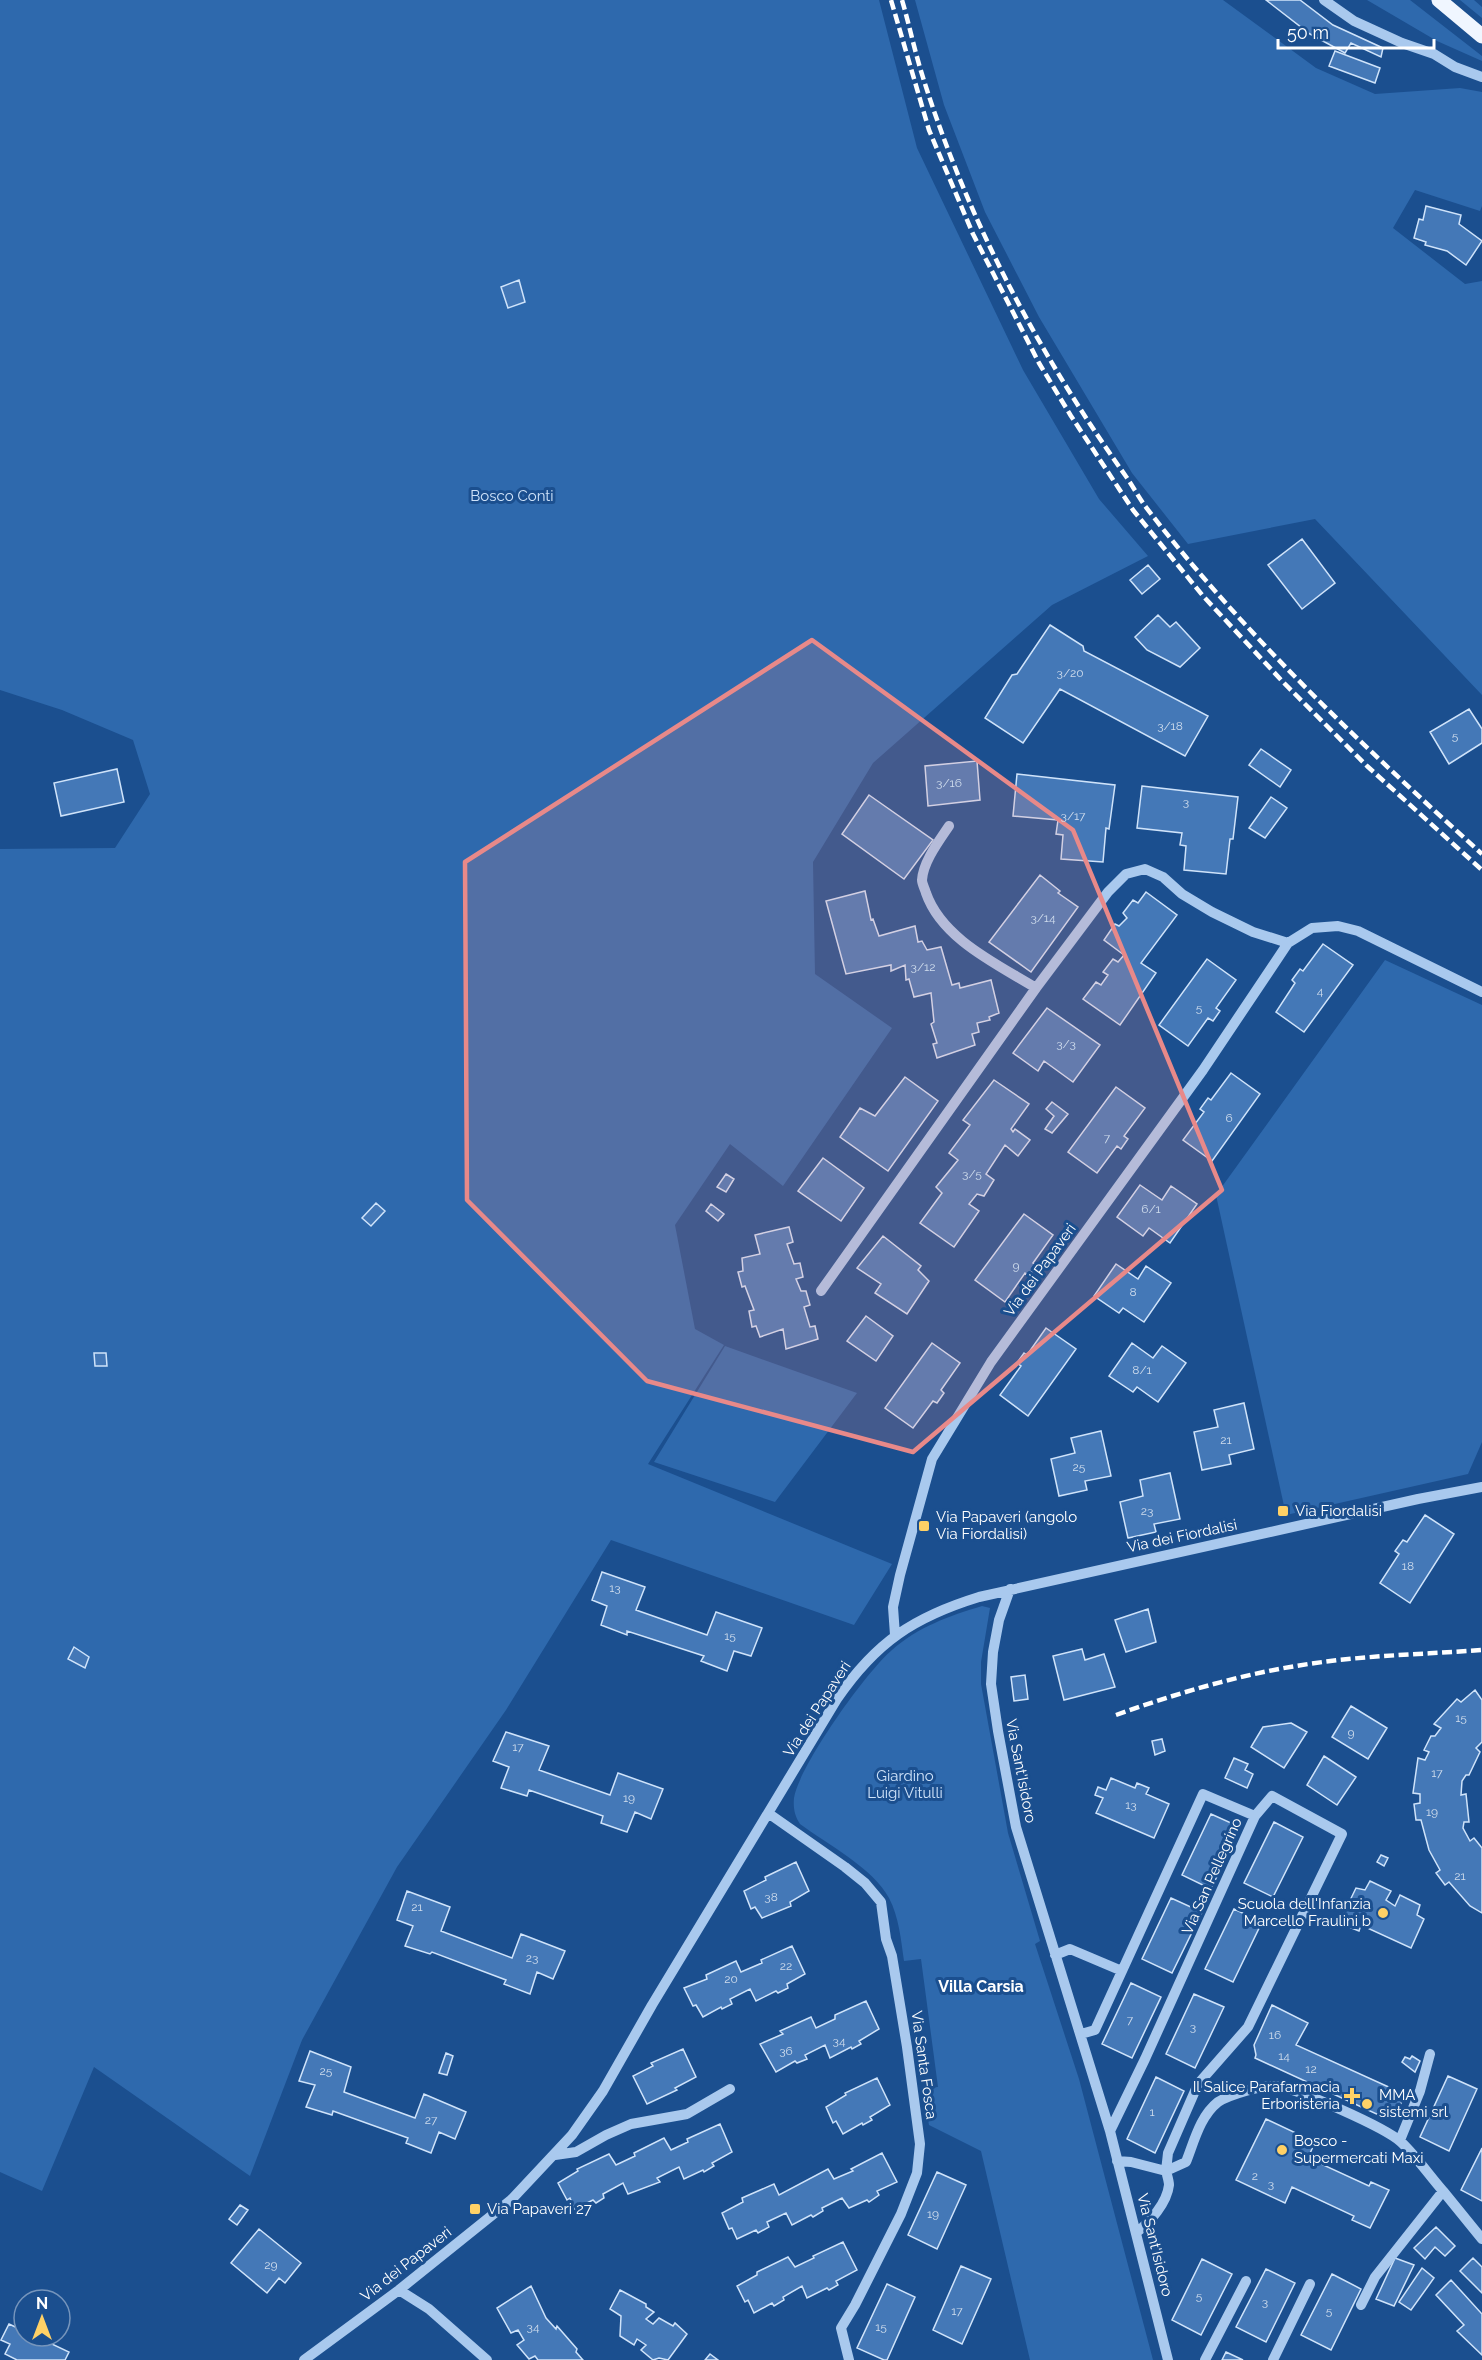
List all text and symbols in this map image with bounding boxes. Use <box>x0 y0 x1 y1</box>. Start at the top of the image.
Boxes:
scale bar <box>1278 12 1434 50</box>
text: 50 m <box>1287 22 1329 43</box>
park label: Bosco Conti <box>470 487 554 505</box>
house number: 3/20 <box>1057 666 1083 680</box>
house number: 3/18 <box>1157 719 1183 733</box>
house number: 5 <box>1452 729 1459 743</box>
house number: 3/16 <box>936 776 962 790</box>
house number: 3 <box>1183 795 1189 809</box>
house number: 3/17 <box>1061 809 1086 823</box>
house number: 3/14 <box>1030 911 1056 925</box>
house number: 3/12 <box>911 960 935 974</box>
house number: 4 <box>1317 984 1324 998</box>
house number: 5 <box>1196 1001 1203 1015</box>
house number: 3/3 <box>1056 1037 1076 1051</box>
house number: 6 <box>1225 1111 1233 1125</box>
house number: 7 <box>1104 1131 1111 1145</box>
house number: 3/5 <box>962 1167 982 1181</box>
house number: 6/1 <box>1141 1202 1161 1216</box>
street label: Via dei Papaveri <box>1000 1220 1080 1320</box>
house number: 9 <box>1012 1259 1020 1273</box>
house number: 8 <box>1129 1285 1137 1299</box>
house number: 8/1 <box>1132 1363 1152 1377</box>
house number: 21 <box>1220 1433 1232 1447</box>
house number: 25 <box>1073 1460 1086 1474</box>
place label: Via Fiordalisi <box>1295 1502 1382 1520</box>
house number: 23 <box>1141 1504 1153 1518</box>
marker: Via Fiordalisi <box>1276 1504 1290 1518</box>
place label: Via Papaveri (angolo Via Fiordalisi) <box>936 1508 1077 1543</box>
street label: Via dei Fiordalisi <box>1125 1516 1239 1556</box>
marker: Via Papaveri (angolo Via Fiordalisi) <box>917 1519 931 1533</box>
house number: 18 <box>1402 1559 1414 1573</box>
house number: 13 <box>609 1581 621 1595</box>
house number: 15 <box>724 1629 736 1643</box>
street label: Via dei Papaveri <box>779 1658 855 1760</box>
house number: 15 <box>1455 1711 1467 1725</box>
street label: Via Sant'Isidoro <box>1002 1717 1040 1825</box>
house number: 9 <box>1347 1726 1355 1740</box>
house number: 17 <box>512 1740 524 1754</box>
house number: 17 <box>1431 1766 1443 1780</box>
park label: Giardino Luigi Vitulli <box>867 1767 943 1802</box>
house number: 19 <box>623 1791 635 1805</box>
house number: 13 <box>1125 1798 1137 1812</box>
house number: 19 <box>1426 1805 1438 1819</box>
street label: Via San Pellegrino <box>1178 1815 1246 1937</box>
house number: 21 <box>1454 1869 1466 1883</box>
house number: 38 <box>764 1890 778 1904</box>
place label: Scuola dell'Infanzia Marcello Fraulini b <box>1238 1895 1371 1930</box>
house number: 21 <box>411 1900 423 1914</box>
marker: Scuola dell'Infanzia Marcello Fraulini b <box>1376 1906 1390 1920</box>
house number: 23 <box>526 1951 538 1965</box>
house number: 22 <box>780 1959 792 1973</box>
house number: 20 <box>724 1972 738 1986</box>
district label: Villa Carsia <box>938 1977 1024 1996</box>
street label: Via Santa Fosca <box>907 2010 941 2120</box>
house number: 7 <box>1127 2013 1134 2027</box>
house number: 3 <box>1190 2020 1196 2034</box>
house number: 16 <box>1269 2028 1281 2042</box>
house number: 34 <box>833 2034 846 2048</box>
house number: 36 <box>779 2044 793 2058</box>
house number: 14 <box>1278 2049 1290 2063</box>
house number: 12 <box>1305 2062 1317 2076</box>
house number: 25 <box>320 2064 333 2078</box>
place label: Il Salice Parafarmacia Erboristeria <box>1193 2078 1340 2113</box>
place label: MMA sistemi srl <box>1379 2086 1449 2121</box>
marker: Il Salice Parafarmacia Erboristeria <box>1345 2089 1359 2103</box>
marker: MMA sistemi srl <box>1360 2097 1374 2111</box>
house number: 1 <box>1149 2105 1155 2119</box>
house number: 27 <box>425 2113 438 2127</box>
place label: Bosco - Supermercati Maxi <box>1294 2132 1424 2167</box>
marker: Bosco - Supermercati Maxi <box>1275 2143 1289 2157</box>
house number: 2 <box>1252 2169 1258 2183</box>
house number: 3 <box>1268 2177 1274 2191</box>
street label: Via Sant'Isidoro <box>1133 2192 1177 2299</box>
place label: Via Papaveri 27 <box>487 2200 592 2218</box>
marker: Via Papaveri 27 <box>468 2202 482 2216</box>
house number: 19 <box>927 2207 939 2221</box>
street label: Via dei Papaveri <box>357 2223 455 2305</box>
house number: 29 <box>264 2258 278 2272</box>
north arrow <box>12 2288 72 2348</box>
house number: 5 <box>1196 2289 1203 2303</box>
text: N <box>36 2294 48 2313</box>
house number: 3 <box>1262 2295 1268 2309</box>
house number: 17 <box>951 2304 963 2318</box>
house number: 5 <box>1326 2304 1333 2318</box>
house number: 34 <box>527 2320 540 2334</box>
house number: 15 <box>875 2320 887 2334</box>

